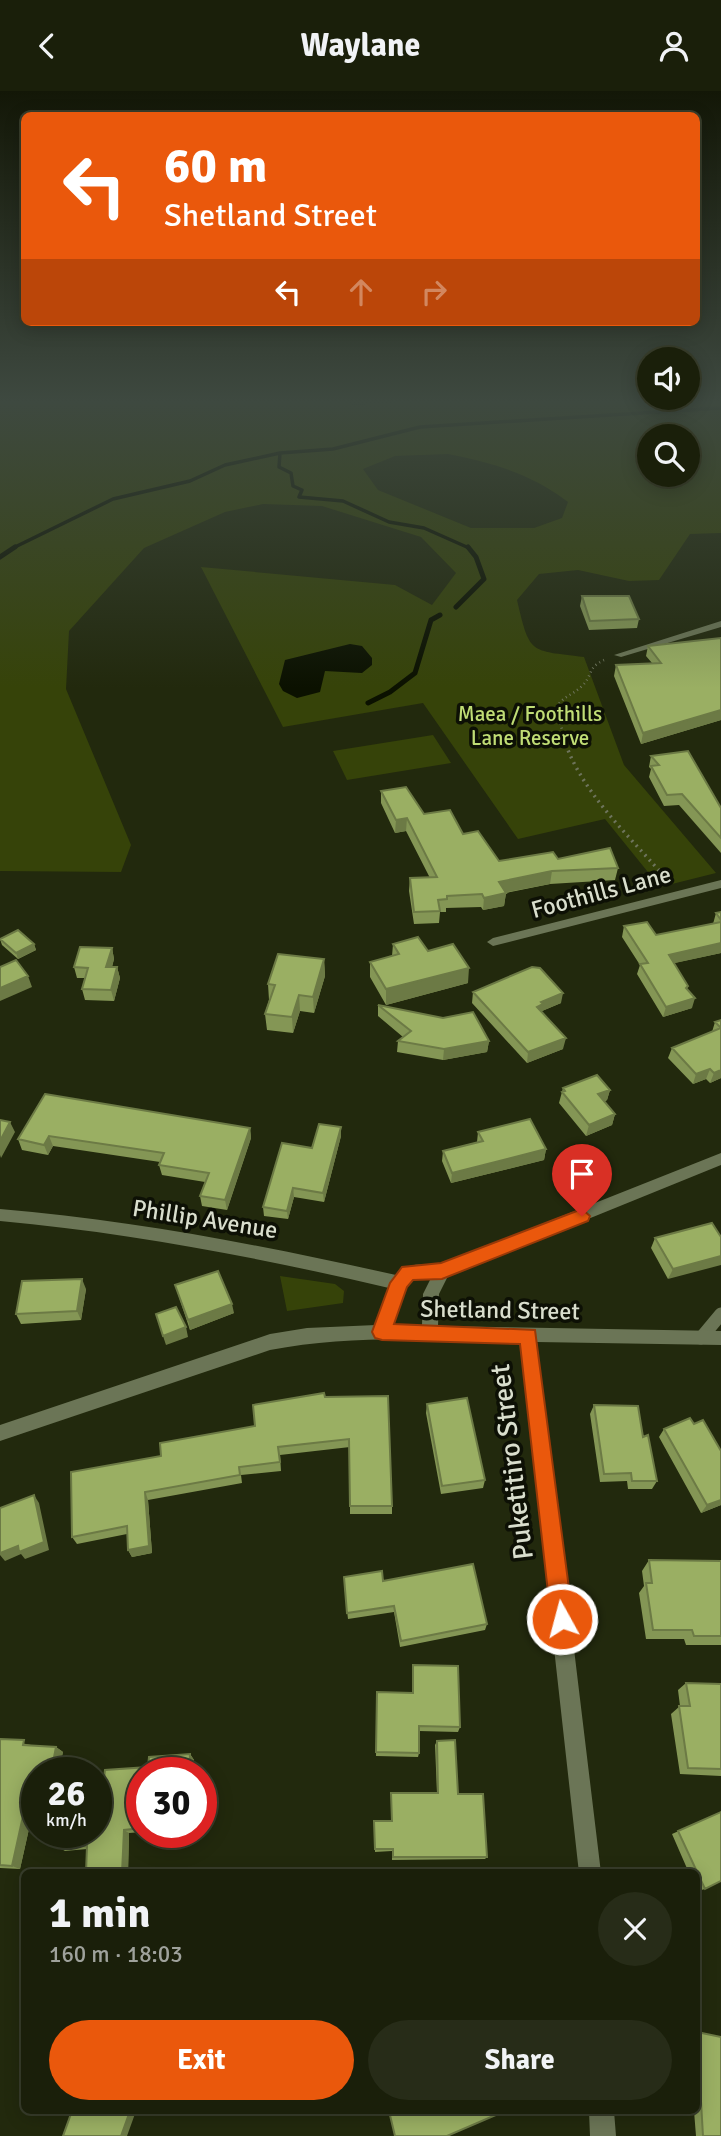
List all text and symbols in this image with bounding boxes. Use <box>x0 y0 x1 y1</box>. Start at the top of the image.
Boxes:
text: Waylane <box>301 26 420 65</box>
icon: back <box>28 27 66 65</box>
icon: person <box>655 27 693 65</box>
text: 60 m <box>164 136 267 196</box>
icon: left <box>49 140 140 231</box>
text: Shetland Street <box>164 196 377 235</box>
icon: left <box>269 273 307 311</box>
icon: ahead <box>342 273 380 311</box>
icon: right <box>415 273 453 311</box>
map controls <box>637 347 700 487</box>
button: sound <box>637 347 700 410</box>
button: search <box>637 424 700 487</box>
park label: Maea / Foothills Lane Reserve <box>458 701 602 751</box>
street label: Foothills Lane <box>528 859 674 925</box>
pin <box>552 1144 612 1216</box>
icon: arrive <box>563 1155 601 1193</box>
street label: Phillip Avenue <box>130 1193 280 1245</box>
street label: Shetland Street <box>420 1294 580 1326</box>
street label: Puketitiro Street <box>483 1362 541 1562</box>
position arrow <box>525 1582 599 1656</box>
speed limit sign: 30 <box>126 1757 217 1848</box>
text: 26 <box>48 1772 85 1815</box>
text: km/h <box>46 1809 87 1831</box>
text: 1 min <box>49 1888 150 1939</box>
button: close <box>598 1892 672 1966</box>
text: 160 m · 18:03 <box>49 1940 183 1969</box>
button: Exit <box>49 2020 354 2100</box>
button: Share <box>368 2020 672 2100</box>

